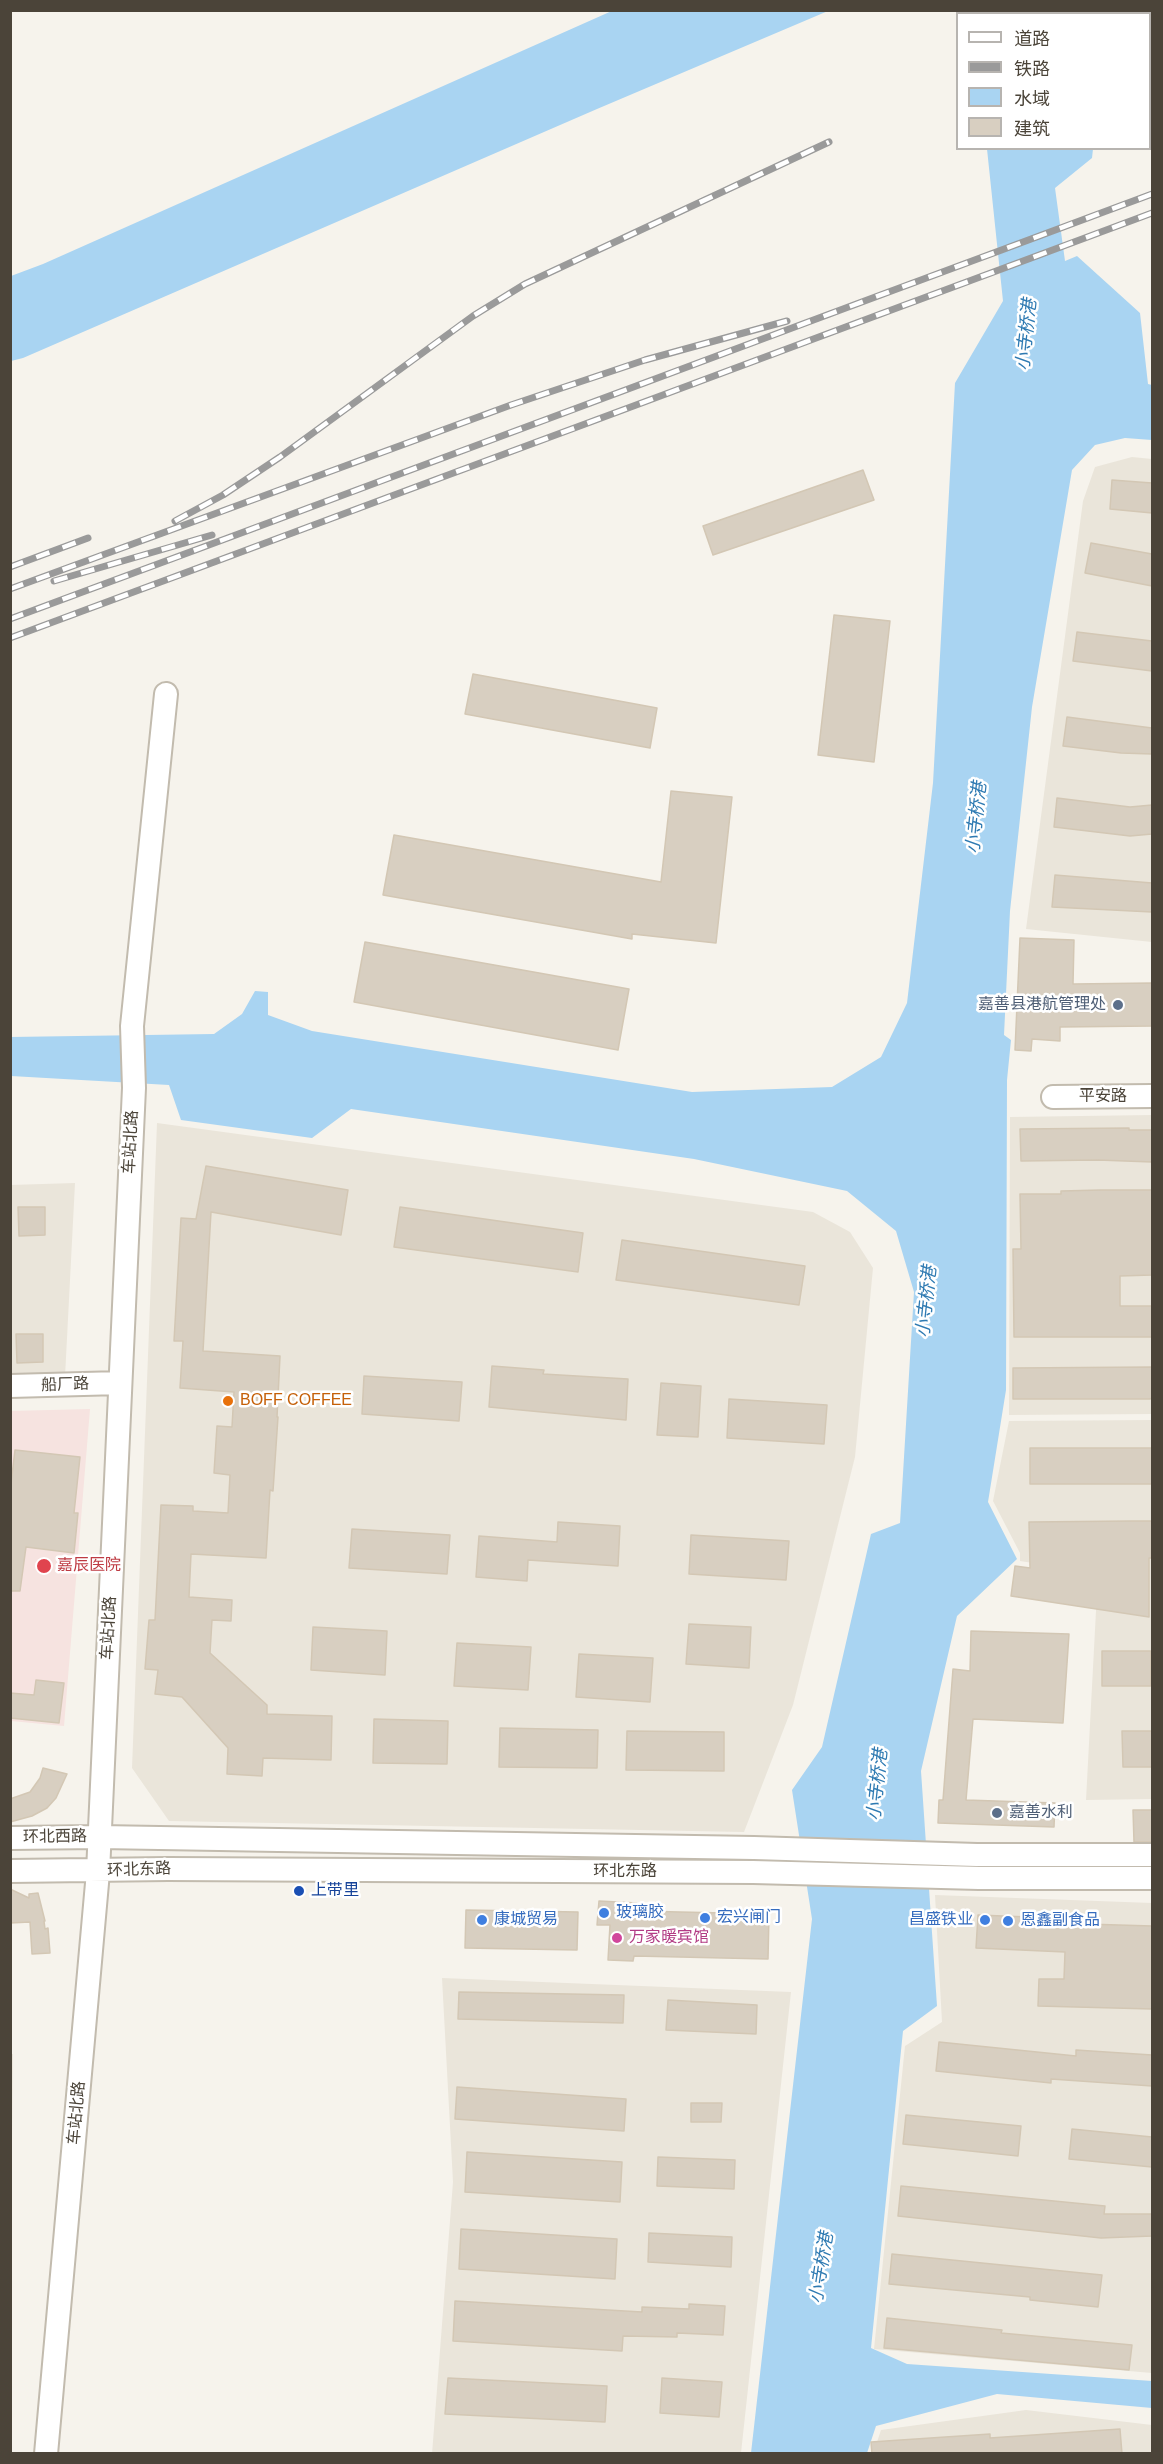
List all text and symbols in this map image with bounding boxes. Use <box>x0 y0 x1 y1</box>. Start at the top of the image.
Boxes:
legend <box>956 12 1151 150</box>
text: 道路 <box>1014 29 1050 49</box>
text: 铁路 <box>1014 59 1050 79</box>
text: 水域 <box>1014 89 1050 109</box>
text: 建筑 <box>1014 119 1050 139</box>
water label: 小寺桥港 <box>1012 298 1042 372</box>
water label: 小寺桥港 <box>962 781 992 855</box>
place label: 嘉善县港航管理处 <box>978 995 1106 1015</box>
marker: 嘉善县港航管理处 <box>1111 998 1125 1012</box>
street label: 平安路 <box>1079 1087 1127 1107</box>
street label: 车站北路 <box>120 1110 142 1174</box>
water label: 小寺桥港 <box>912 1265 942 1339</box>
street label: 船厂路 <box>41 1375 89 1395</box>
place label: BOFF COFFEE <box>240 1391 352 1411</box>
marker: BOFF COFFEE <box>221 1394 235 1408</box>
place label: 嘉辰医院 <box>57 1556 121 1576</box>
marker: 嘉辰医院 <box>35 1557 53 1575</box>
street label: 车站北路 <box>98 1596 120 1660</box>
water label: 小寺桥港 <box>863 1748 893 1822</box>
place label: 嘉善水利 <box>1009 1803 1073 1823</box>
marker: 嘉善水利 <box>990 1806 1004 1820</box>
street label: 环北西路 <box>23 1827 87 1847</box>
street label: 环北东路 <box>107 1859 171 1881</box>
street label: 环北东路 <box>593 1862 657 1882</box>
place label: 上带里 <box>311 1881 359 1901</box>
marker: 上带里 <box>292 1884 306 1898</box>
place label: 玻璃胶 <box>616 1903 664 1923</box>
marker: 玻璃胶 <box>597 1906 611 1920</box>
place label: 宏兴闸门 <box>717 1908 781 1928</box>
place label: 康城贸易 <box>494 1910 558 1930</box>
place label: 昌盛铁业 <box>909 1910 973 1930</box>
marker: 宏兴闸门 <box>698 1911 712 1925</box>
place label: 恩鑫副食品 <box>1020 1911 1100 1931</box>
marker: 康城贸易 <box>475 1913 489 1927</box>
marker: 昌盛铁业 <box>978 1913 992 1927</box>
marker: 恩鑫副食品 <box>1001 1914 1015 1928</box>
place label: 万家暖宾馆 <box>629 1928 709 1948</box>
marker: 万家暖宾馆 <box>610 1931 624 1945</box>
street label: 车站北路 <box>65 2080 89 2146</box>
water label: 小寺桥港 <box>806 2231 838 2305</box>

